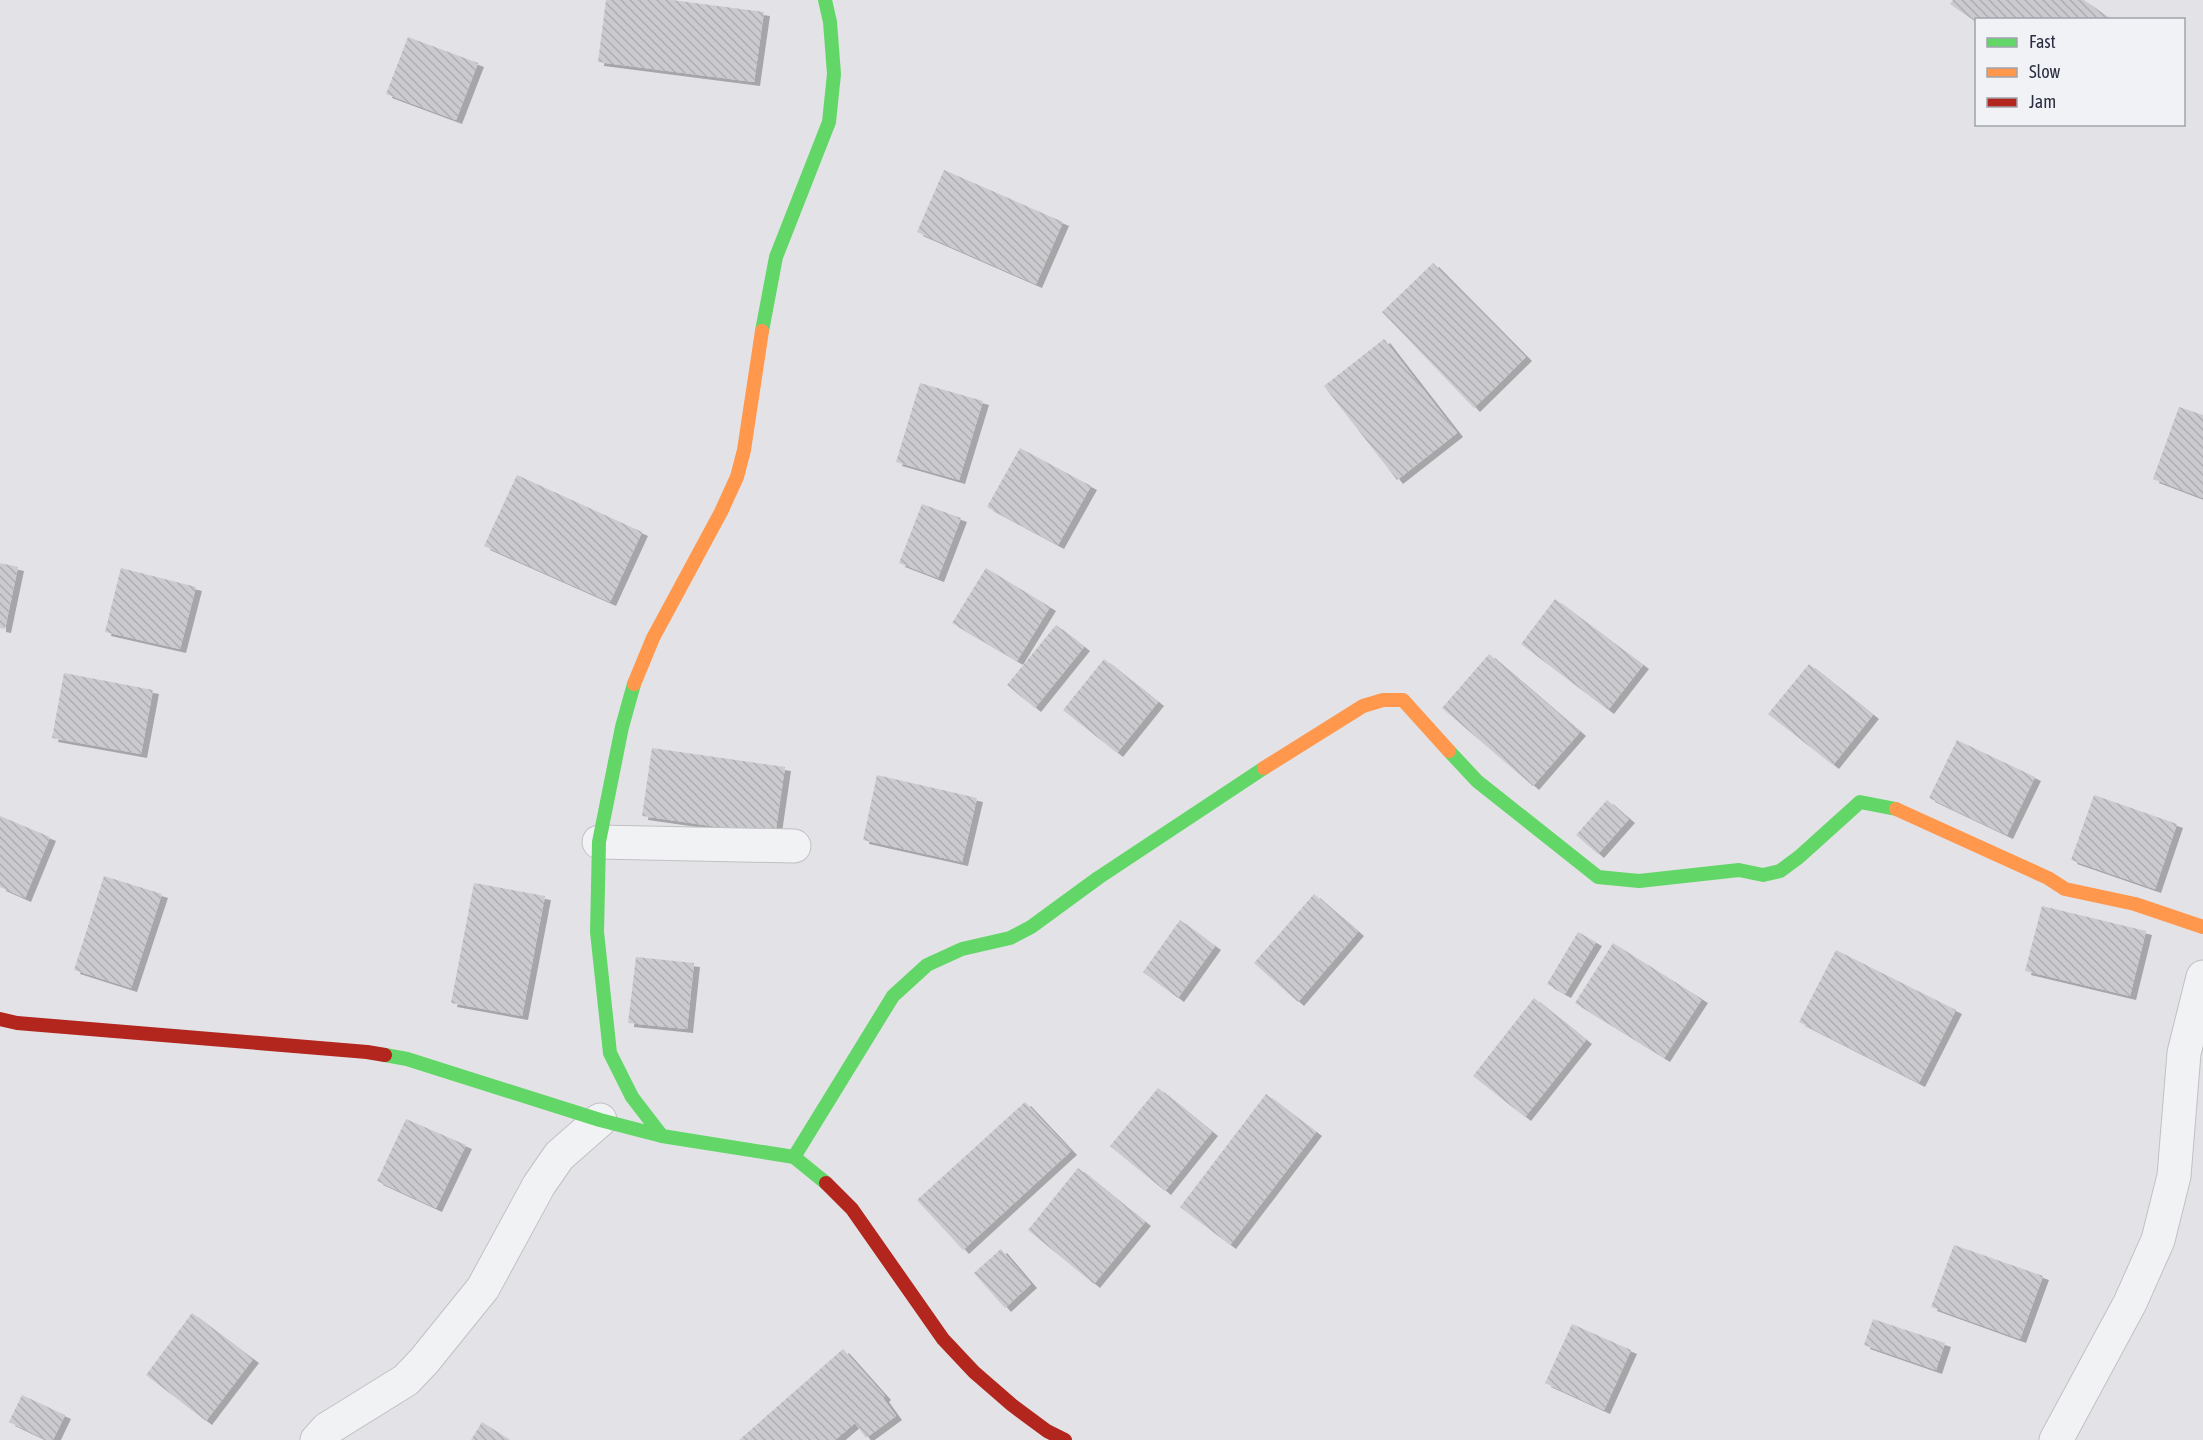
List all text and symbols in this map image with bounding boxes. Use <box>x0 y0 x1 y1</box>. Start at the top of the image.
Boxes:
legend <box>1975 18 2185 126</box>
text: Fast <box>2029 31 2056 52</box>
text: Slow <box>2029 61 2060 82</box>
text: Jam <box>2029 91 2056 112</box>

